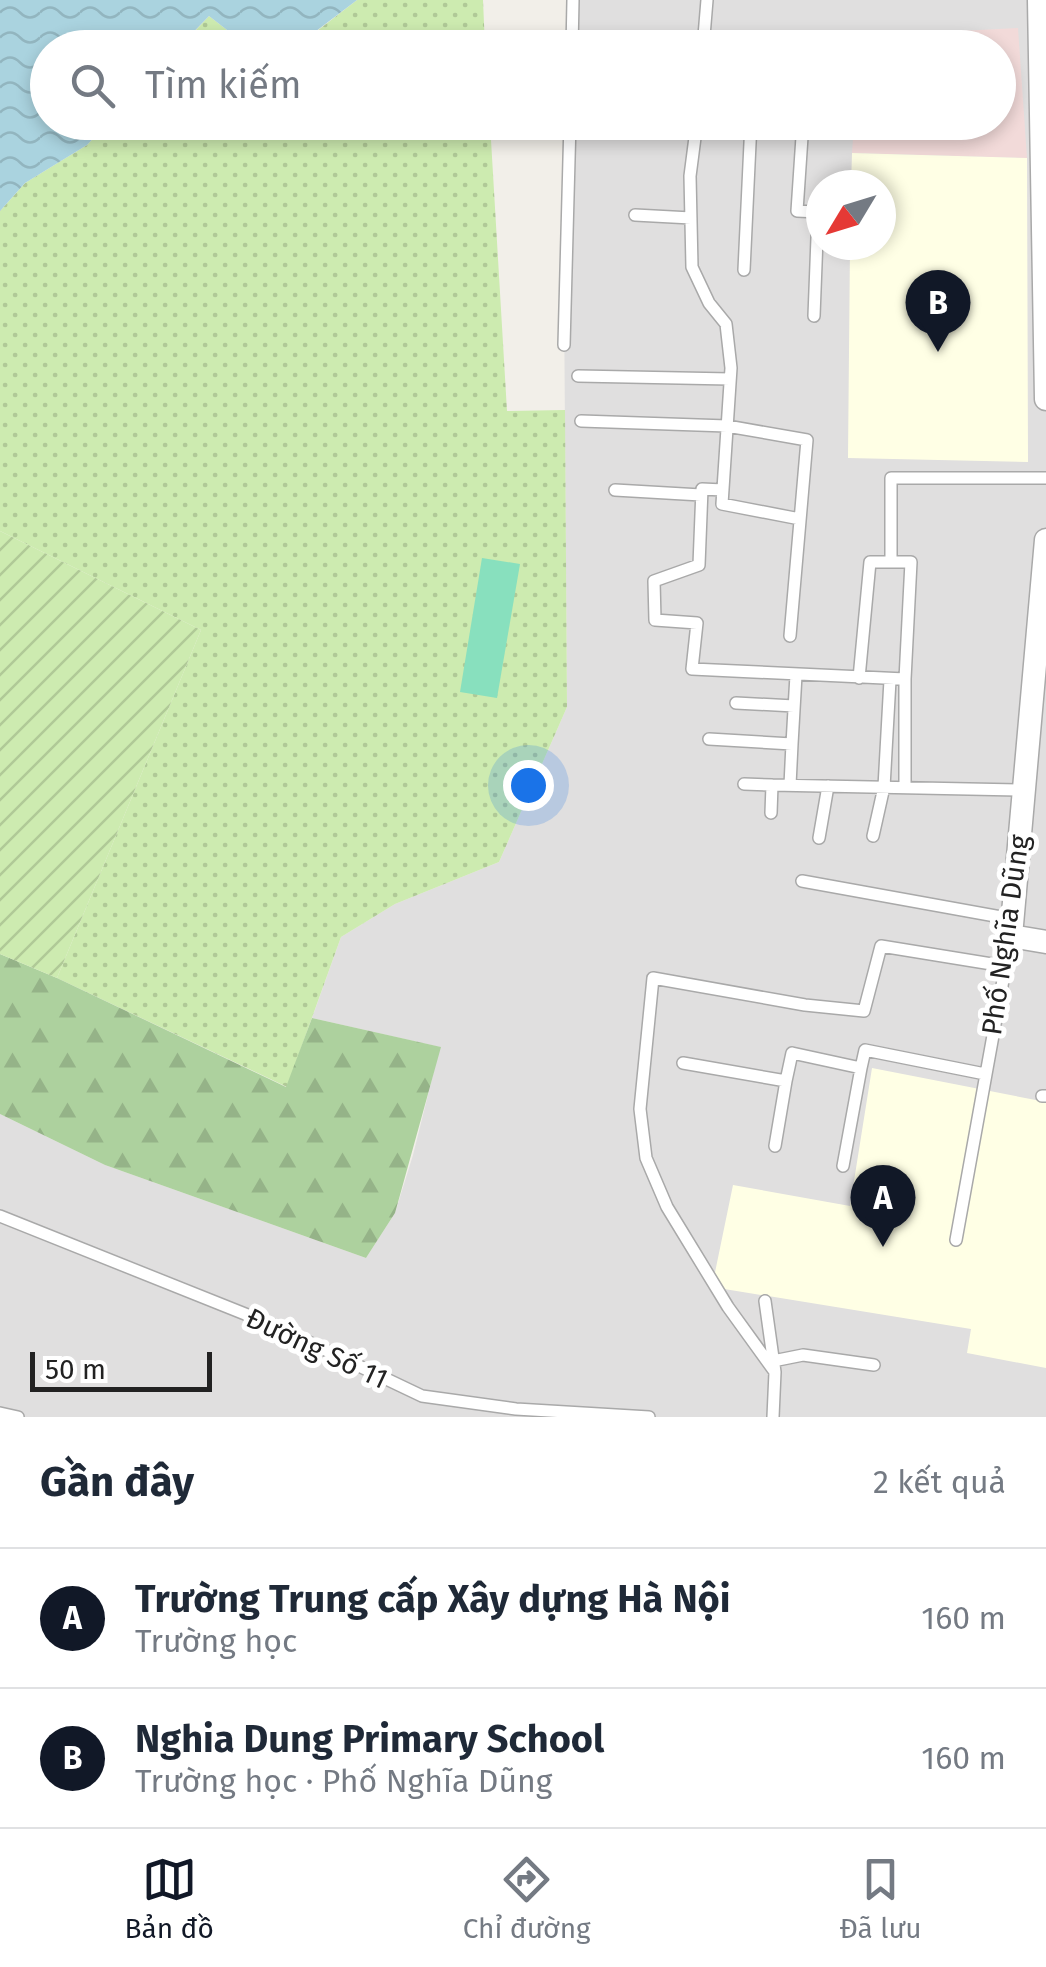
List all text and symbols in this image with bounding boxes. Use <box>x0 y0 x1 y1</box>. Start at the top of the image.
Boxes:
search box <box>30 30 1016 140</box>
icon: search <box>65 58 120 113</box>
text: Tìm kiếm <box>145 62 301 108</box>
north arrow <box>806 170 896 260</box>
pin: B <box>906 270 970 352</box>
your location <box>503 760 554 811</box>
street label: Phố Nghĩa Dũng <box>975 832 1036 1037</box>
pin: A <box>850 1164 916 1247</box>
street label: Đường Số 11 <box>241 1301 393 1396</box>
scale bar <box>30 1347 212 1392</box>
text: 50 m <box>45 1353 106 1386</box>
text: Gần đây <box>40 1457 194 1507</box>
text: 2 kết quả <box>873 1463 1006 1501</box>
text: Trường Trung cấp Xây dựng Hà Nội <box>135 1576 731 1622</box>
text: A <box>63 1599 82 1637</box>
text: 160 m <box>921 1599 1006 1637</box>
text: Trường học <box>135 1622 297 1660</box>
text: Nghia Dung Primary School <box>135 1716 604 1762</box>
text: B <box>63 1739 82 1777</box>
text: 160 m <box>921 1739 1006 1777</box>
text: Trường học · Phố Nghĩa Dũng <box>135 1762 552 1800</box>
tab: Bản đồ <box>124 1852 214 1945</box>
tab: Chỉ đường <box>463 1852 591 1945</box>
tab: Đã lưu <box>839 1852 922 1945</box>

